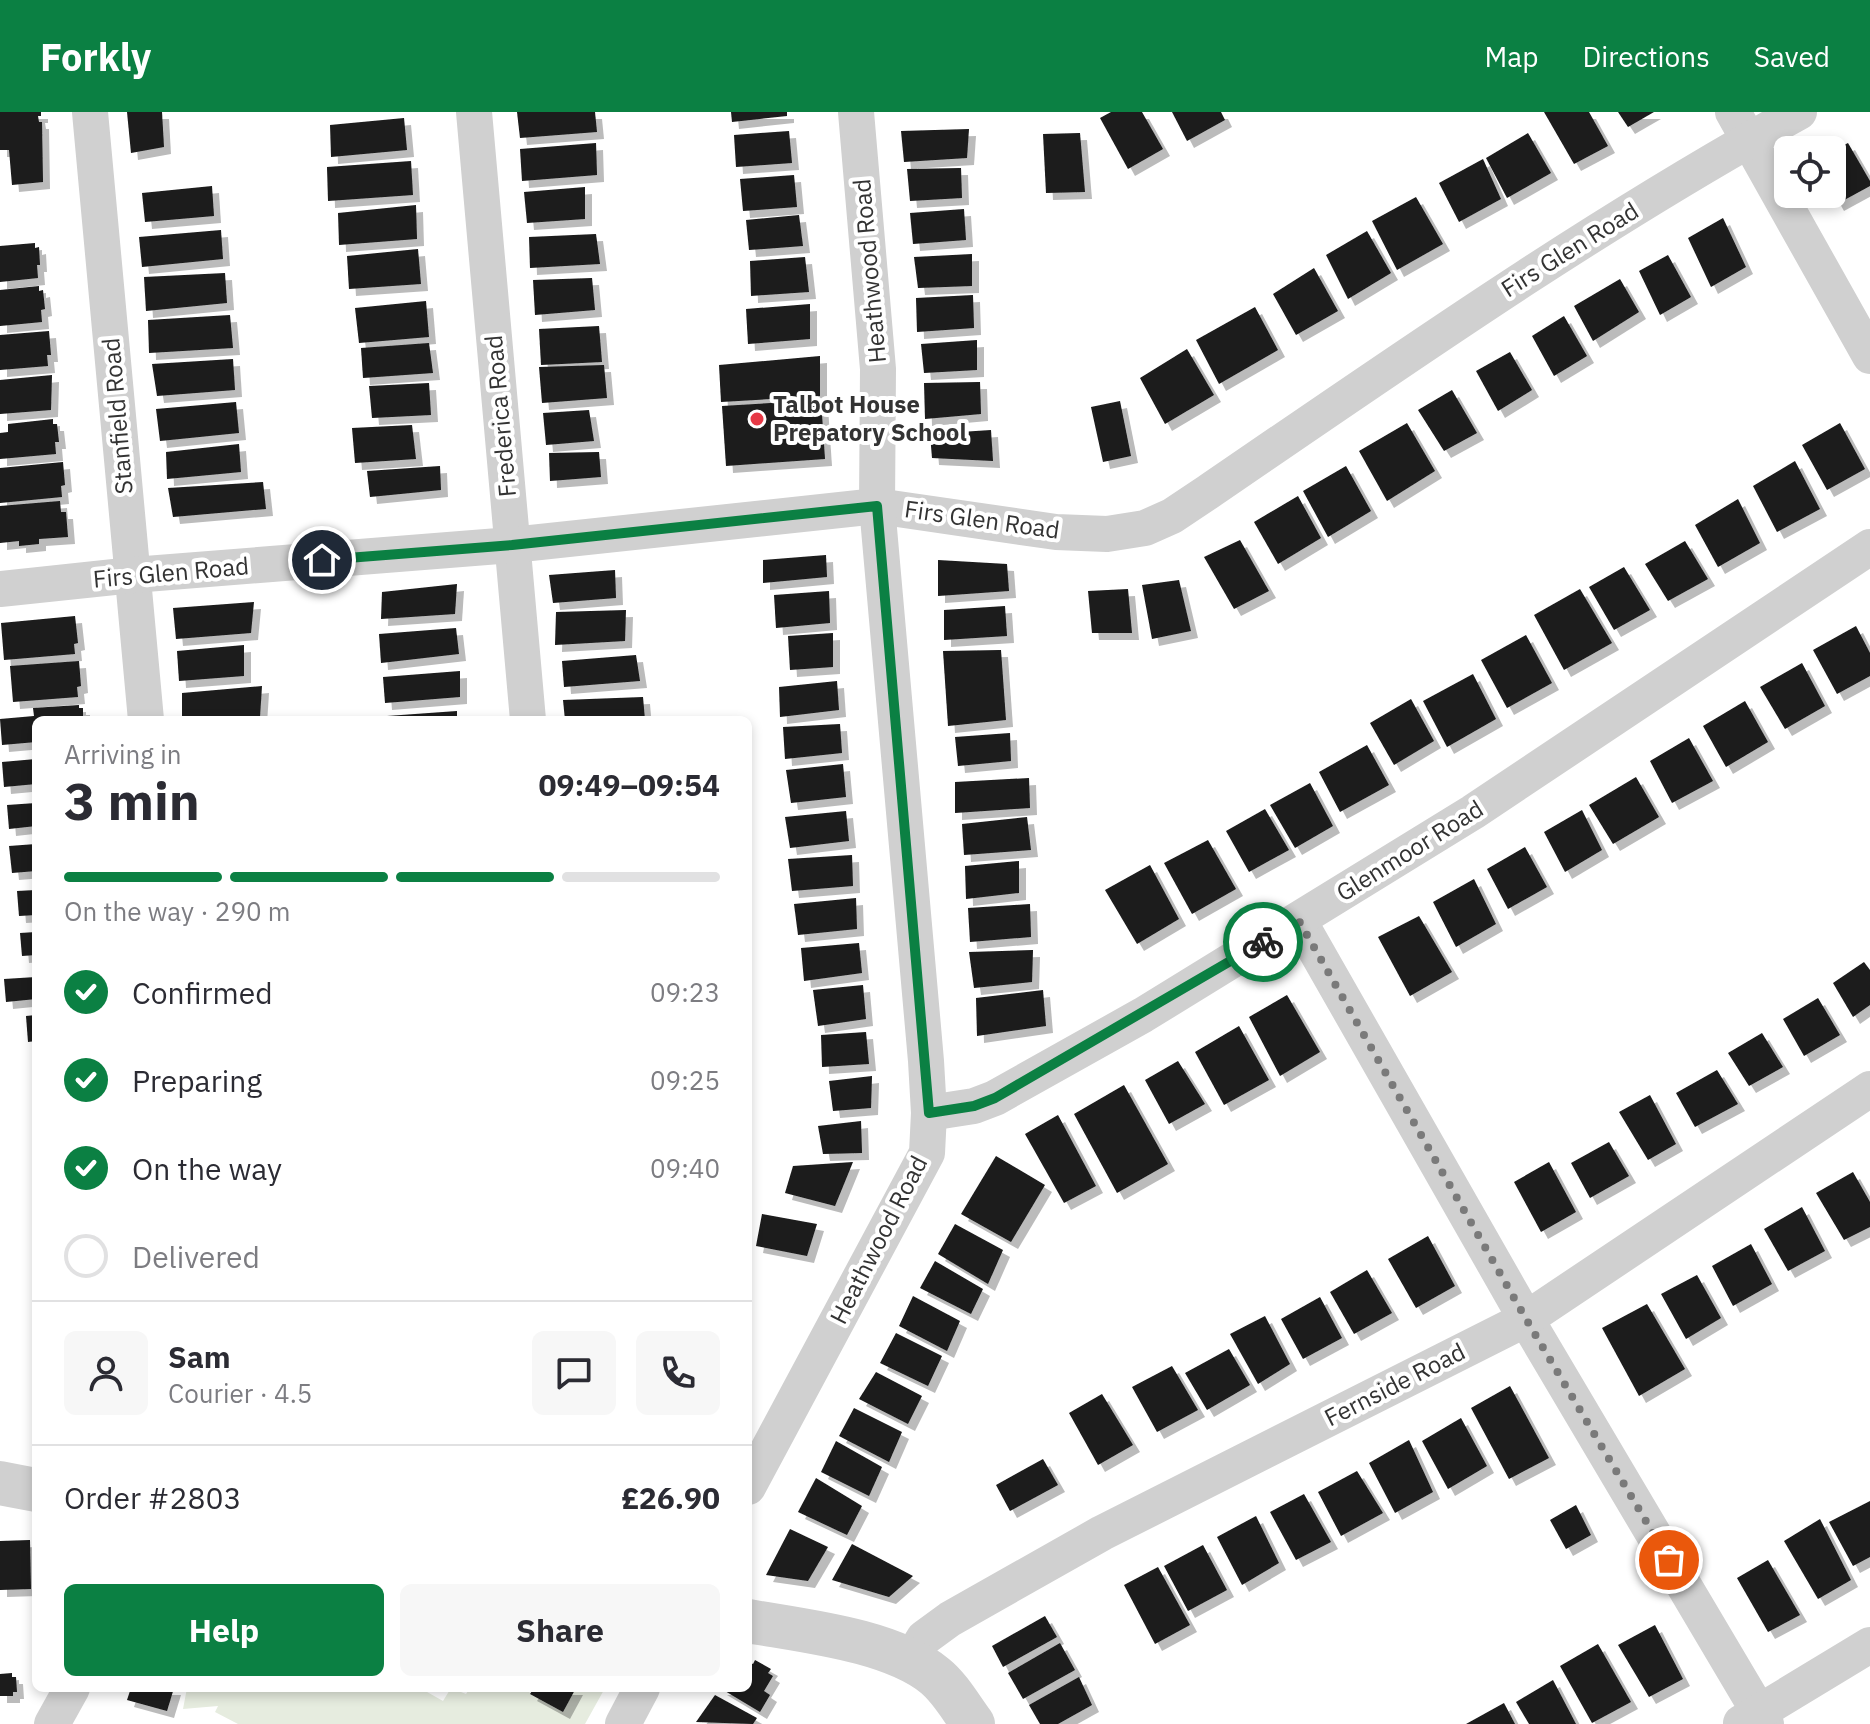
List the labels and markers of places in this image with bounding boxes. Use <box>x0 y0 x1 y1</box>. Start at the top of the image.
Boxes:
place label: Talbot House Prepatory School <box>773 388 967 448</box>
marker: Talbot House Prepatory School <box>748 410 766 428</box>
pin <box>288 526 356 594</box>
pin <box>1635 1526 1703 1594</box>

